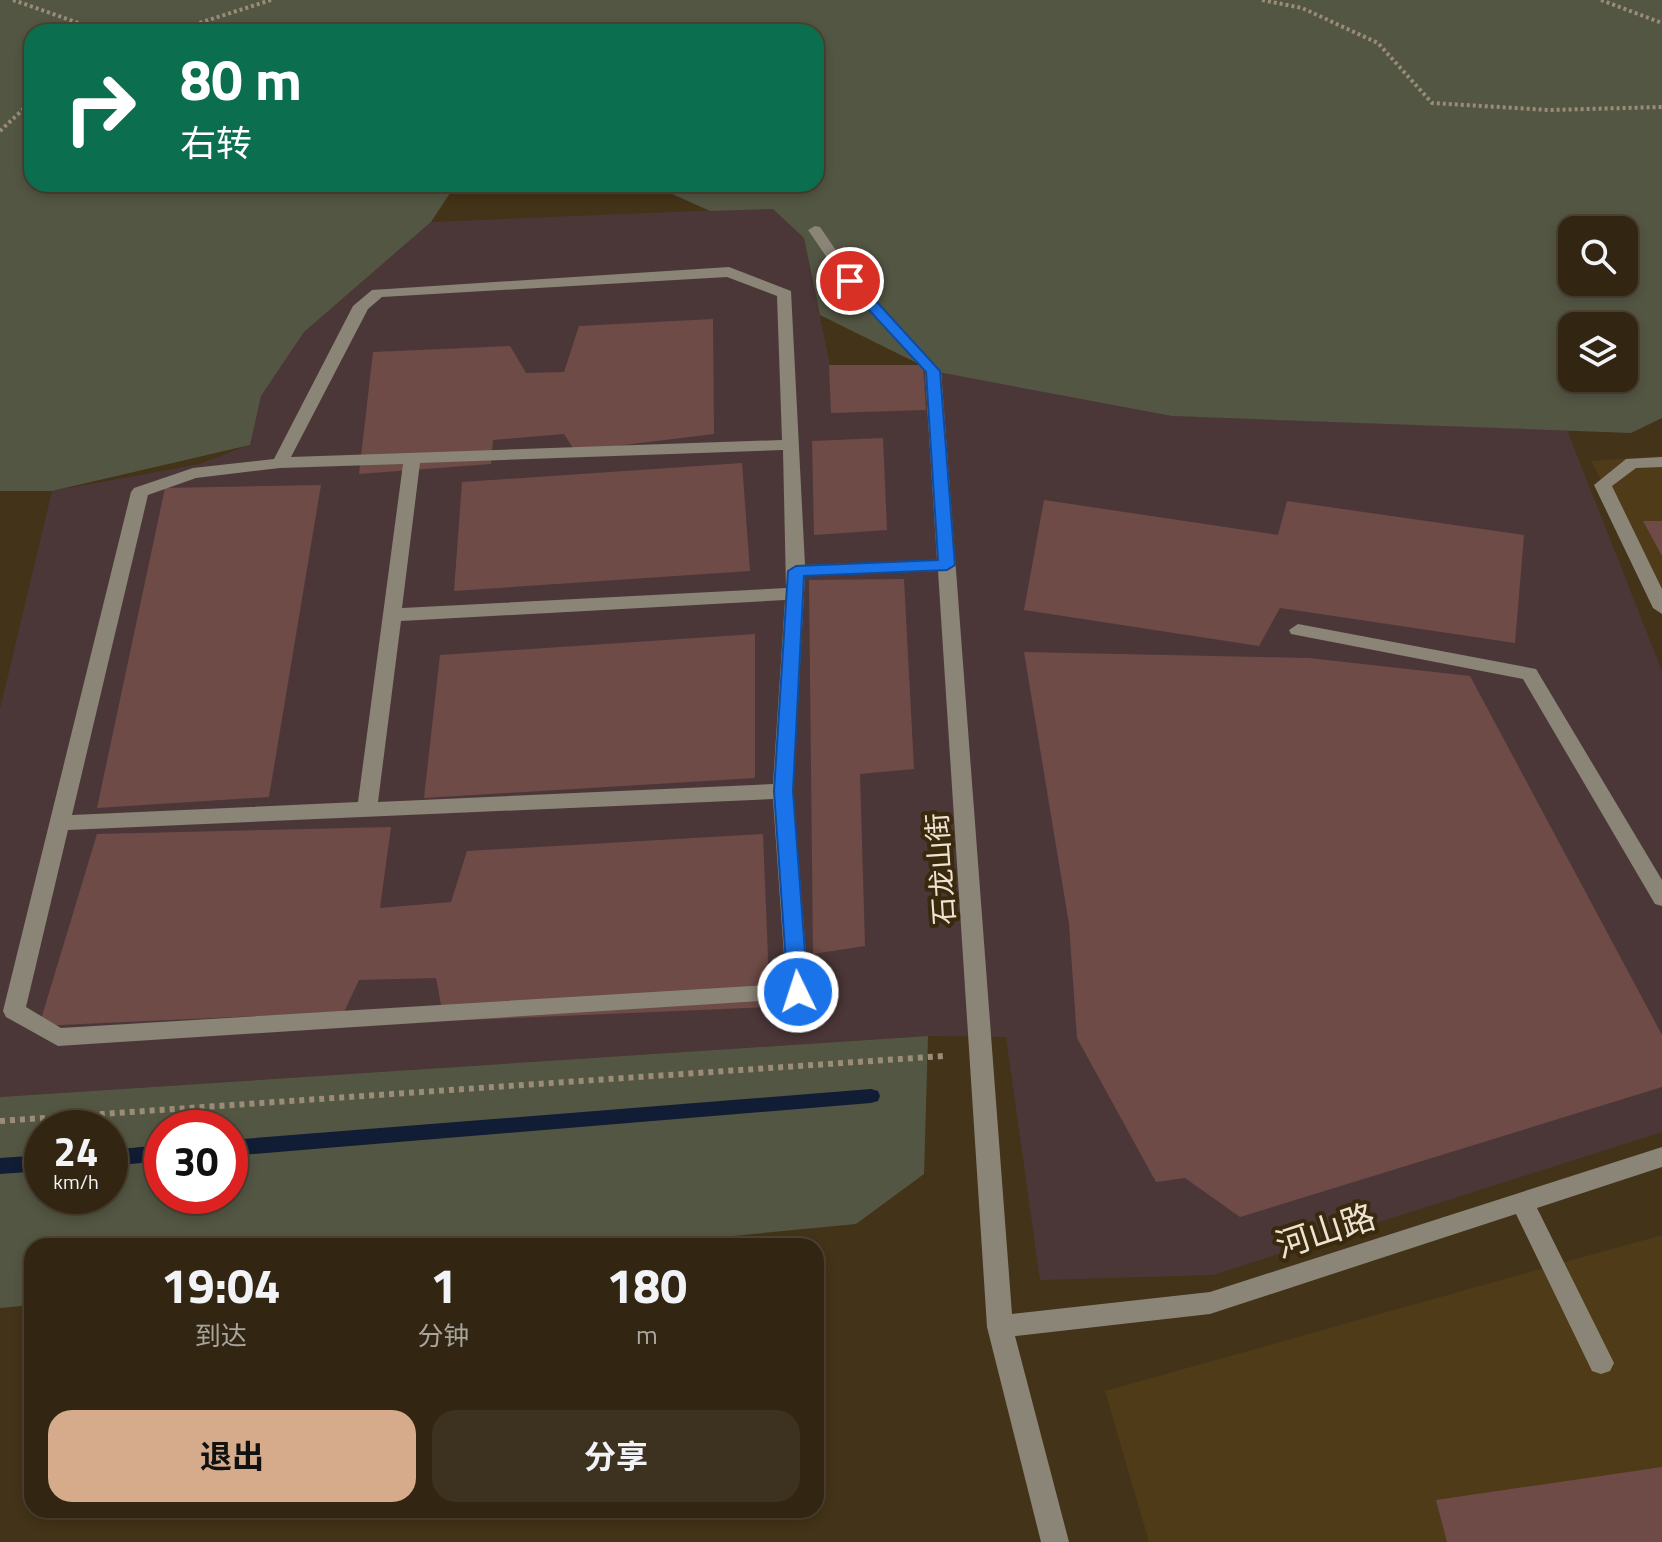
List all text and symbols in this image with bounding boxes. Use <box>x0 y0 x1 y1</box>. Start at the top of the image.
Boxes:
text: 80 m <box>180 37 302 122</box>
icon: right <box>48 56 152 160</box>
text: 右转 <box>180 115 252 170</box>
map controls <box>1558 216 1638 392</box>
button: search <box>1558 216 1638 296</box>
pin <box>816 247 884 315</box>
icon: arrive <box>828 259 872 303</box>
button: layers <box>1558 312 1638 392</box>
street label: 石龙山街 <box>915 812 965 926</box>
position arrow <box>756 950 840 1034</box>
speed limit sign: 30 <box>144 1110 248 1214</box>
text: 24 <box>54 1121 98 1182</box>
text: km/h <box>53 1166 99 1197</box>
street label: 河山路 <box>1268 1190 1382 1270</box>
text: 19:04 <box>161 1249 281 1322</box>
text: 1 <box>430 1249 457 1322</box>
text: 180 <box>606 1249 687 1322</box>
text: m <box>636 1315 658 1354</box>
text: 到达 <box>195 1316 247 1355</box>
text: 分钟 <box>418 1316 470 1355</box>
button: 退出 <box>48 1410 416 1502</box>
button: 分享 <box>432 1410 800 1502</box>

